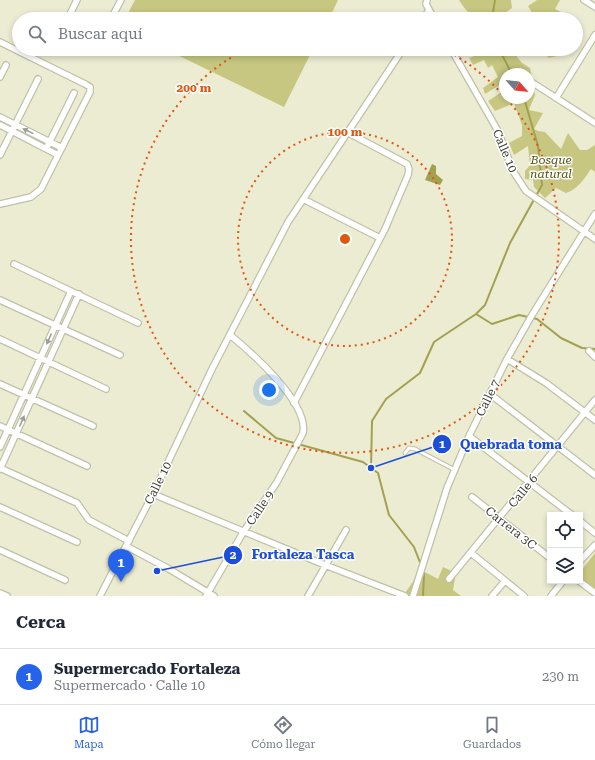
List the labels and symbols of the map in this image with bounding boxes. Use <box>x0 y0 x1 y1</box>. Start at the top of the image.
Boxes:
north arrow <box>499 68 535 104</box>
text: 200 m <box>177 81 212 95</box>
text: 100 m <box>328 125 363 139</box>
street label: Calle 10 <box>490 127 520 175</box>
one-way arrow <box>22 128 34 134</box>
park label: Bosque natural <box>529 153 572 181</box>
centre of rings <box>338 232 352 246</box>
one-way arrow <box>46 333 52 345</box>
street label: Calle 7 <box>473 377 503 419</box>
your location <box>259 380 279 400</box>
one-way arrow <box>19 415 25 426</box>
callout: Quebrada toma <box>432 431 570 456</box>
text: 1 <box>439 437 446 451</box>
text: Quebrada toma <box>460 437 562 452</box>
street label: Calle 10 <box>142 459 174 507</box>
street label: Calle 6 <box>505 471 541 511</box>
street label: Calle 9 <box>243 488 277 528</box>
street label: Carrera 3C <box>483 504 540 553</box>
callout: Fortaleza Tasca <box>223 542 362 567</box>
text: Fortaleza Tasca <box>252 547 355 562</box>
text: 2 <box>230 548 237 562</box>
pin: 1 <box>108 549 134 582</box>

